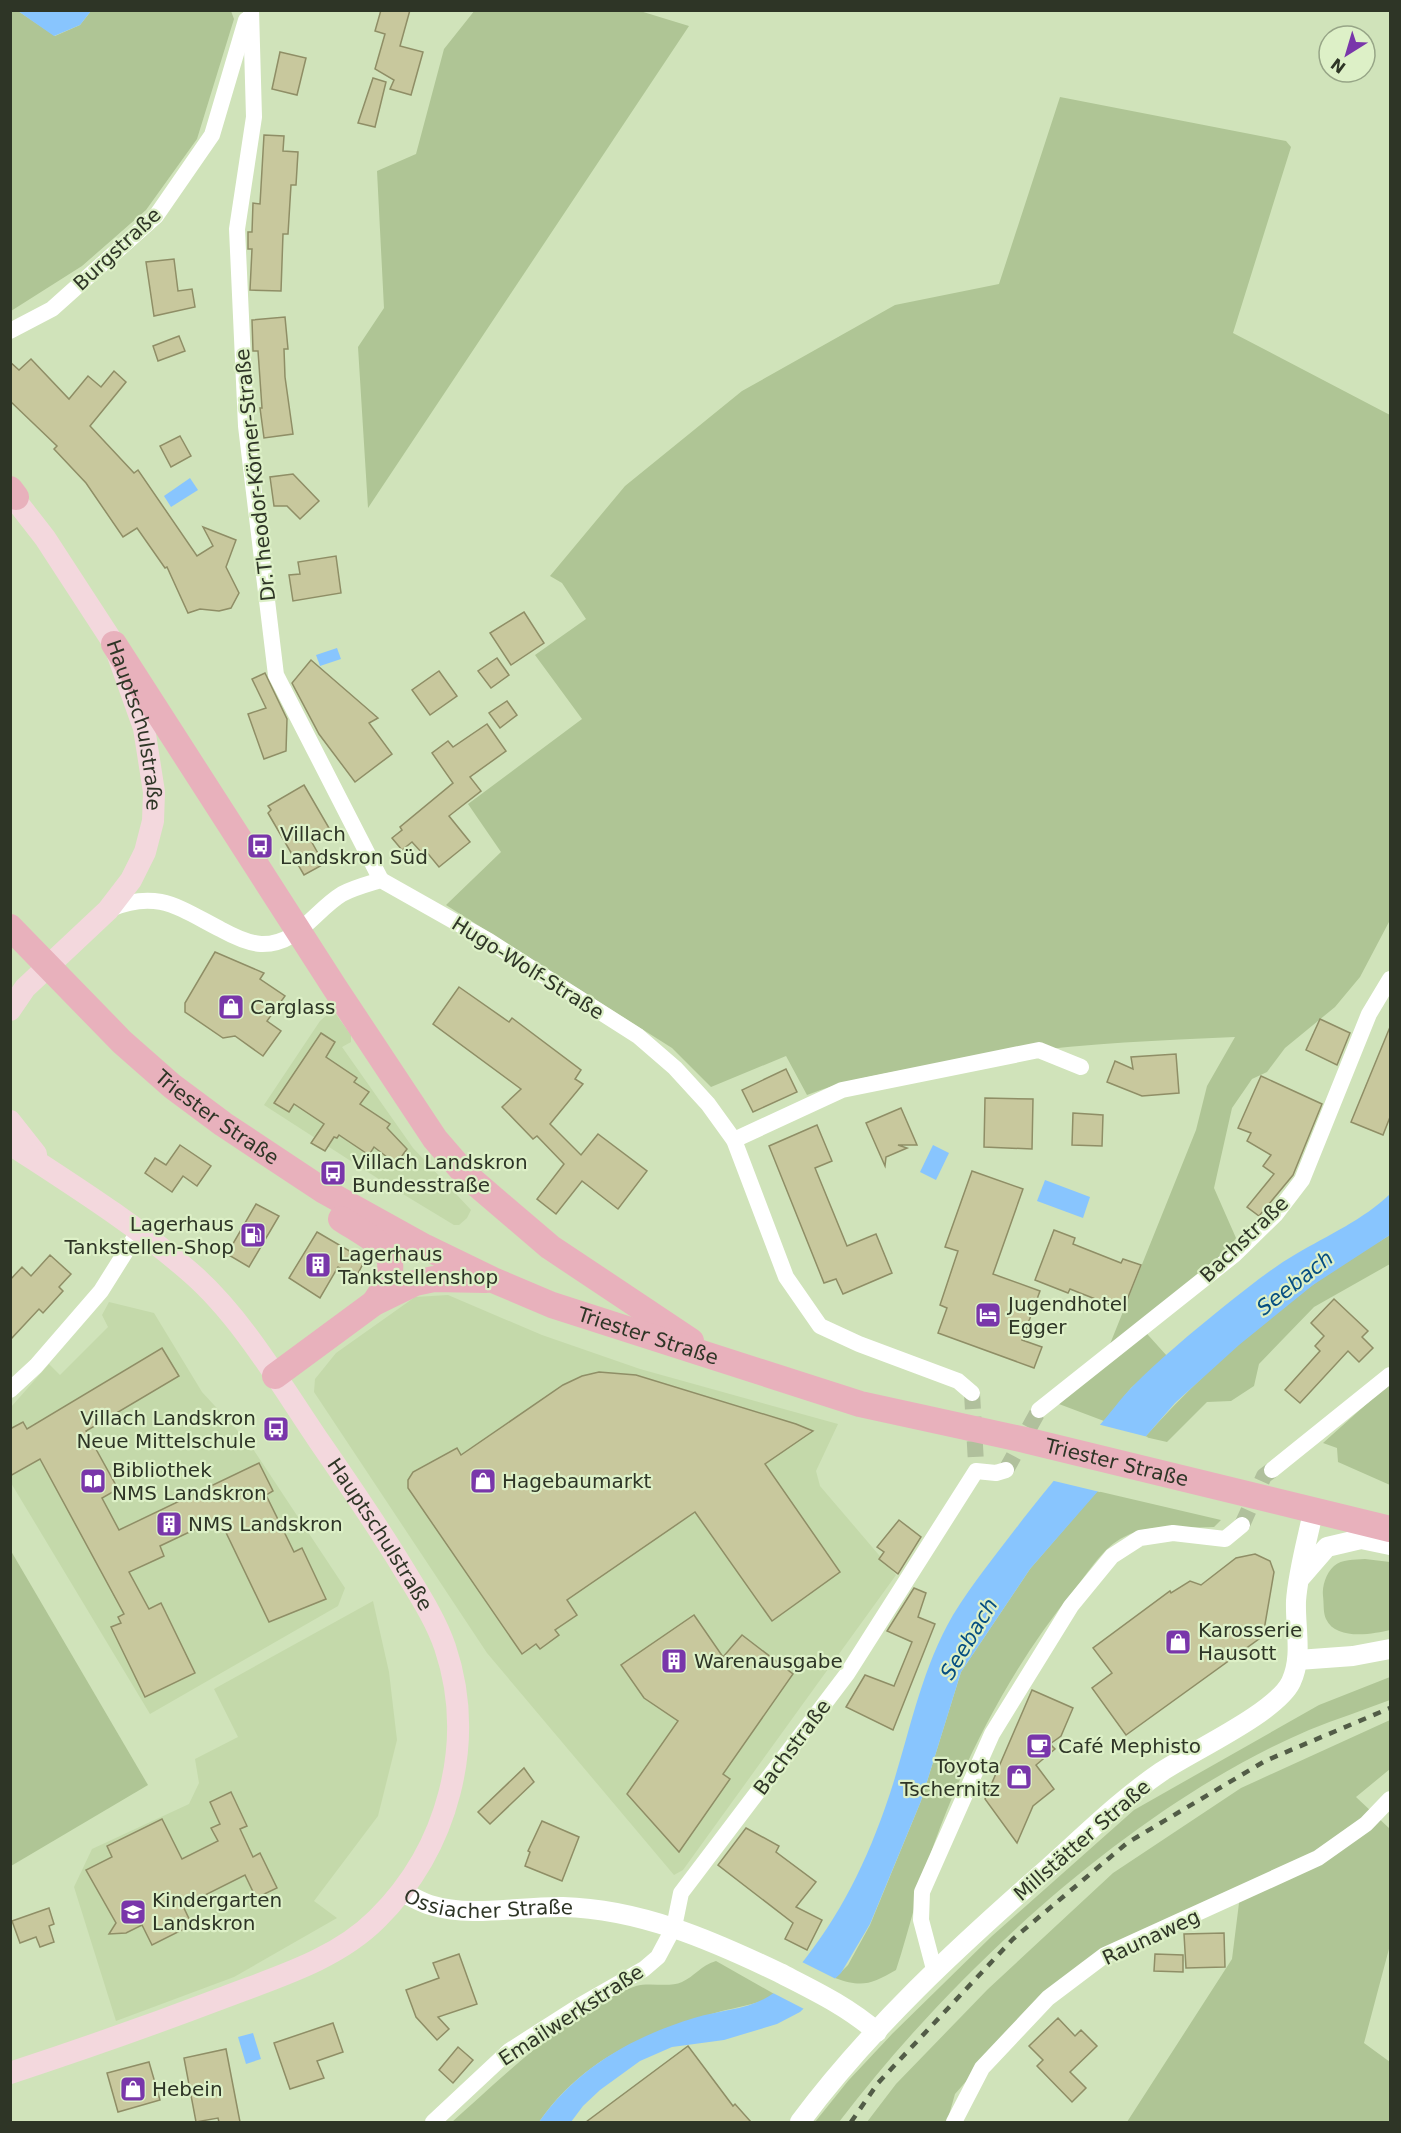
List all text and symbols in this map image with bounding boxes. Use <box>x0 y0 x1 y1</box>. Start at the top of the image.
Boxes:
north arrow <box>1317 24 1377 84</box>
text: N <box>1327 54 1349 77</box>
street label: Burgstraße <box>68 203 166 295</box>
street label: Dr.Theodor-Körner-Straße <box>230 347 280 603</box>
street label: Hauptschulstraße <box>101 636 166 811</box>
place label: Villach Landskron Süd <box>280 822 428 869</box>
bus stop icon: Villach Landskron Süd <box>245 831 275 861</box>
street label: Hugo-Wolf-Straße <box>447 911 609 1025</box>
shop icon: Carglass <box>216 992 246 1022</box>
place label: Carglass <box>250 995 335 1019</box>
street label: Triester Straße <box>150 1064 283 1170</box>
place label: Villach Landskron Bundesstraße <box>352 1150 528 1197</box>
bus stop icon: Villach Landskron Bundesstraße <box>318 1158 348 1188</box>
street label: Bachstraße <box>1195 1191 1293 1287</box>
place label: Lagerhaus Tankstellen-Shop <box>63 1212 234 1259</box>
fuel station icon: Lagerhaus Tankstellen-Shop <box>238 1220 268 1250</box>
place label: Lagerhaus Tankstellenshop <box>337 1242 498 1289</box>
water label: Seebach <box>1252 1246 1338 1320</box>
building icon: Lagerhaus Tankstellenshop <box>303 1250 333 1280</box>
place label: Jugendhotel Egger <box>1006 1292 1128 1339</box>
hotel icon: Jugendhotel Egger <box>973 1300 1003 1330</box>
street label: Triester Straße <box>574 1302 722 1370</box>
place label: Villach Landskron Neue Mittelschule <box>76 1406 256 1453</box>
bus stop icon: Villach Landskron Neue Mittelschule <box>261 1414 291 1444</box>
street label: Triester Straße <box>1042 1433 1191 1491</box>
street label: Hauptschulstraße <box>322 1453 438 1615</box>
place label: Bibliothek NMS Landskron <box>112 1458 267 1505</box>
library icon: Bibliothek NMS Landskron <box>78 1466 108 1496</box>
shop icon: Hagebaumarkt <box>468 1466 498 1496</box>
place label: Hagebaumarkt <box>502 1469 651 1493</box>
building icon: NMS Landskron <box>154 1509 184 1539</box>
place label: NMS Landskron <box>188 1512 343 1536</box>
water label: Seebach <box>935 1594 1003 1684</box>
place label: Karosserie Hausott <box>1198 1618 1302 1665</box>
shop icon: Karosserie Hausott <box>1163 1627 1193 1657</box>
building icon: Warenausgabe <box>659 1646 689 1676</box>
place label: Warenausgabe <box>694 1649 843 1673</box>
street label: Bachstraße <box>748 1695 836 1799</box>
cafe icon: Café Mephisto <box>1024 1731 1054 1761</box>
place label: Café Mephisto <box>1058 1734 1201 1758</box>
place label: Toyota Tschernitz <box>899 1754 1000 1801</box>
shop icon: Toyota Tschernitz <box>1004 1762 1034 1792</box>
street label: Millstätter Straße <box>1009 1774 1155 1906</box>
street label: Ossiacher Straße <box>400 1883 573 1923</box>
place label: Kindergarten Landskron <box>152 1888 282 1935</box>
school or university icon: Kindergarten Landskron <box>118 1897 148 1927</box>
street label: Raunaweg <box>1098 1904 1204 1970</box>
street label: Emailwerkstraße <box>494 1959 648 2071</box>
shop icon: Hebein <box>118 2074 148 2104</box>
place label: Hebein <box>152 2077 223 2101</box>

